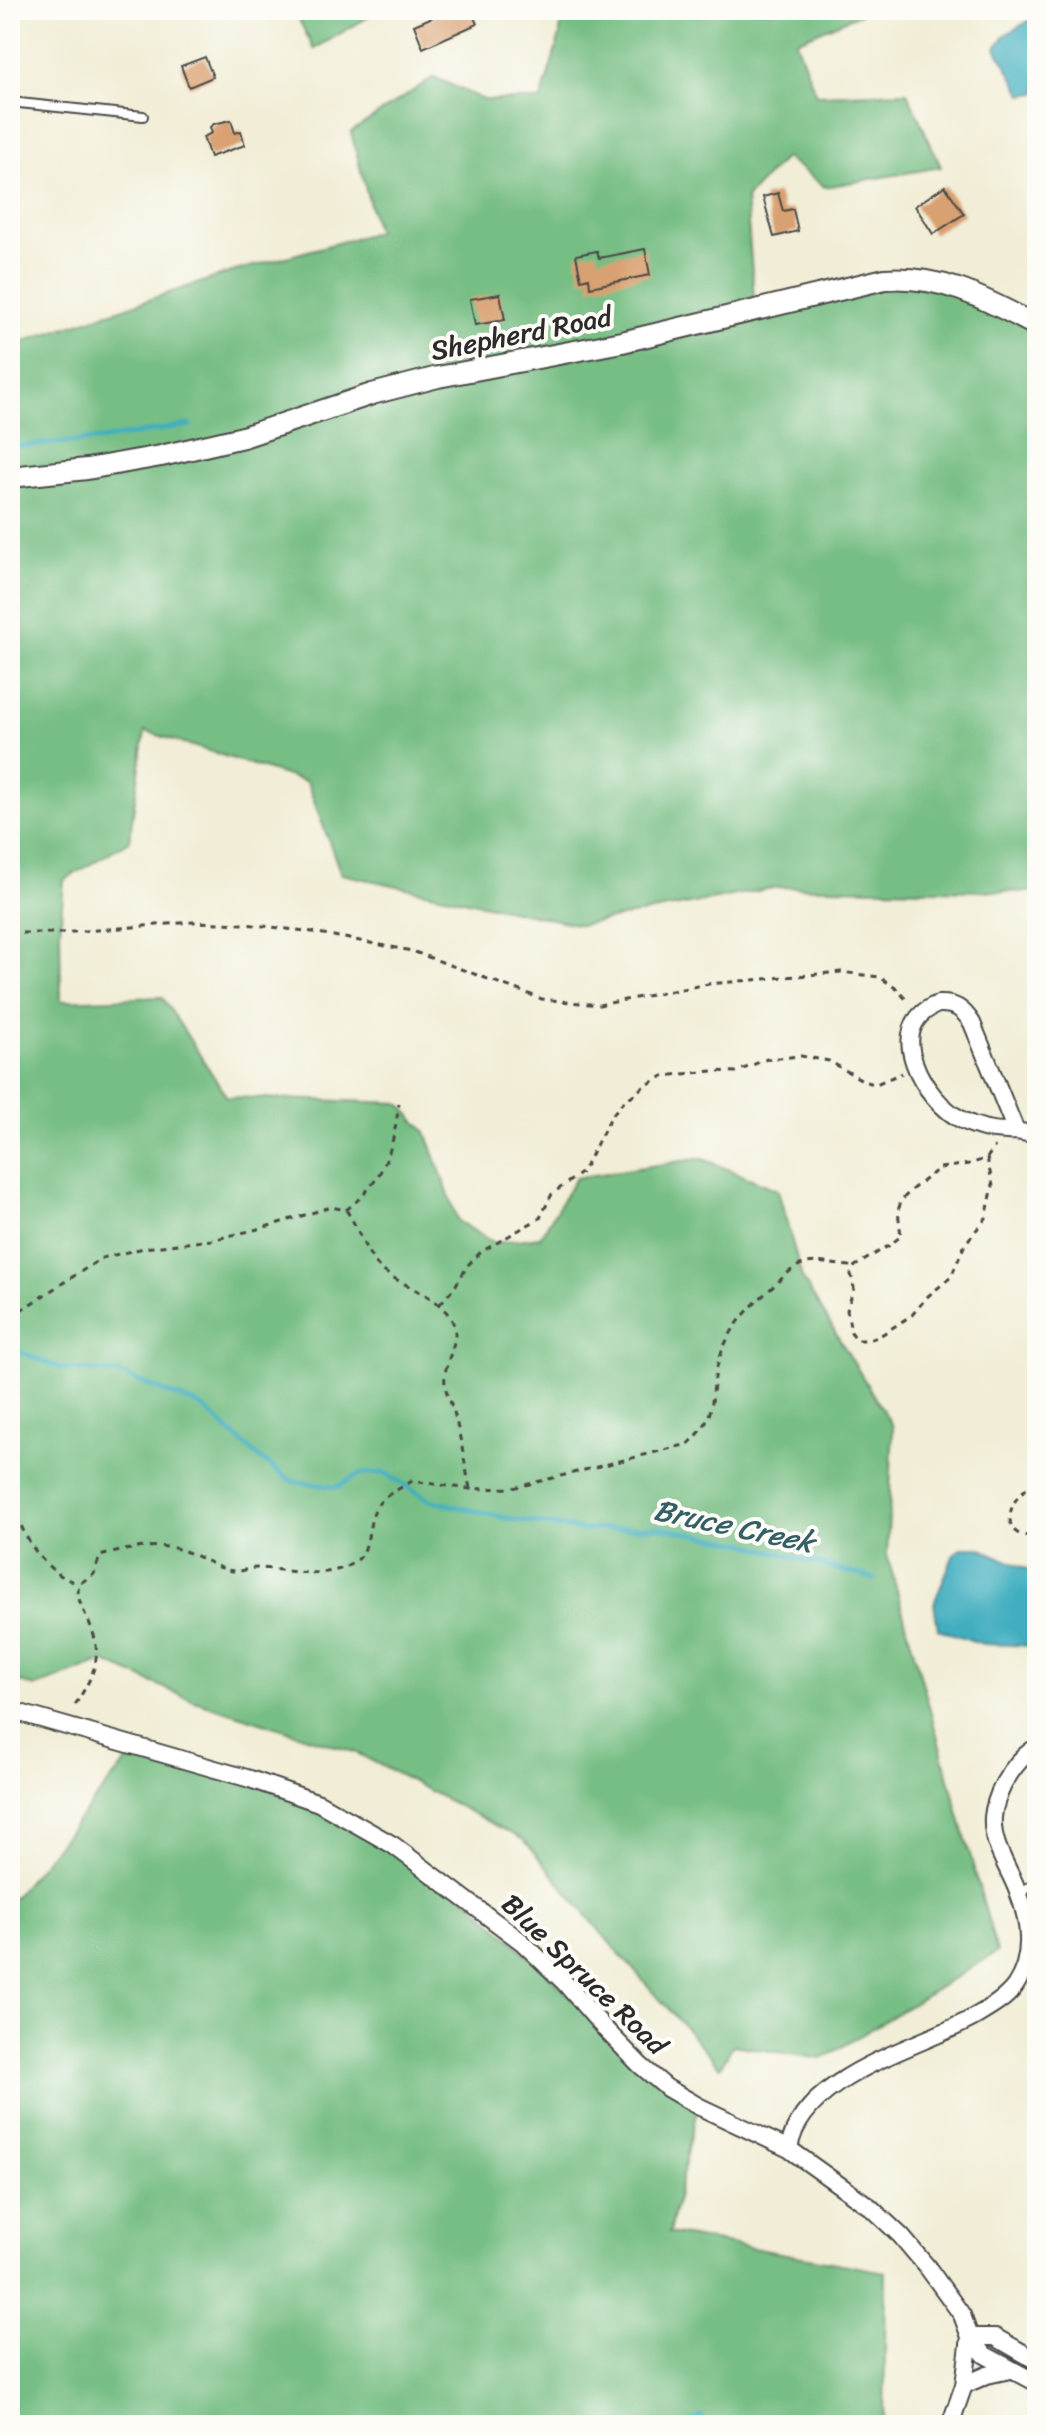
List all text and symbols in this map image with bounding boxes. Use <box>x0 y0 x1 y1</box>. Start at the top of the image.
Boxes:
street label: Shepherd Road <box>426 291 618 375</box>
water label: Bruce Creek <box>649 1483 823 1570</box>
street label: Blue Spruce Road <box>490 1881 681 2069</box>

